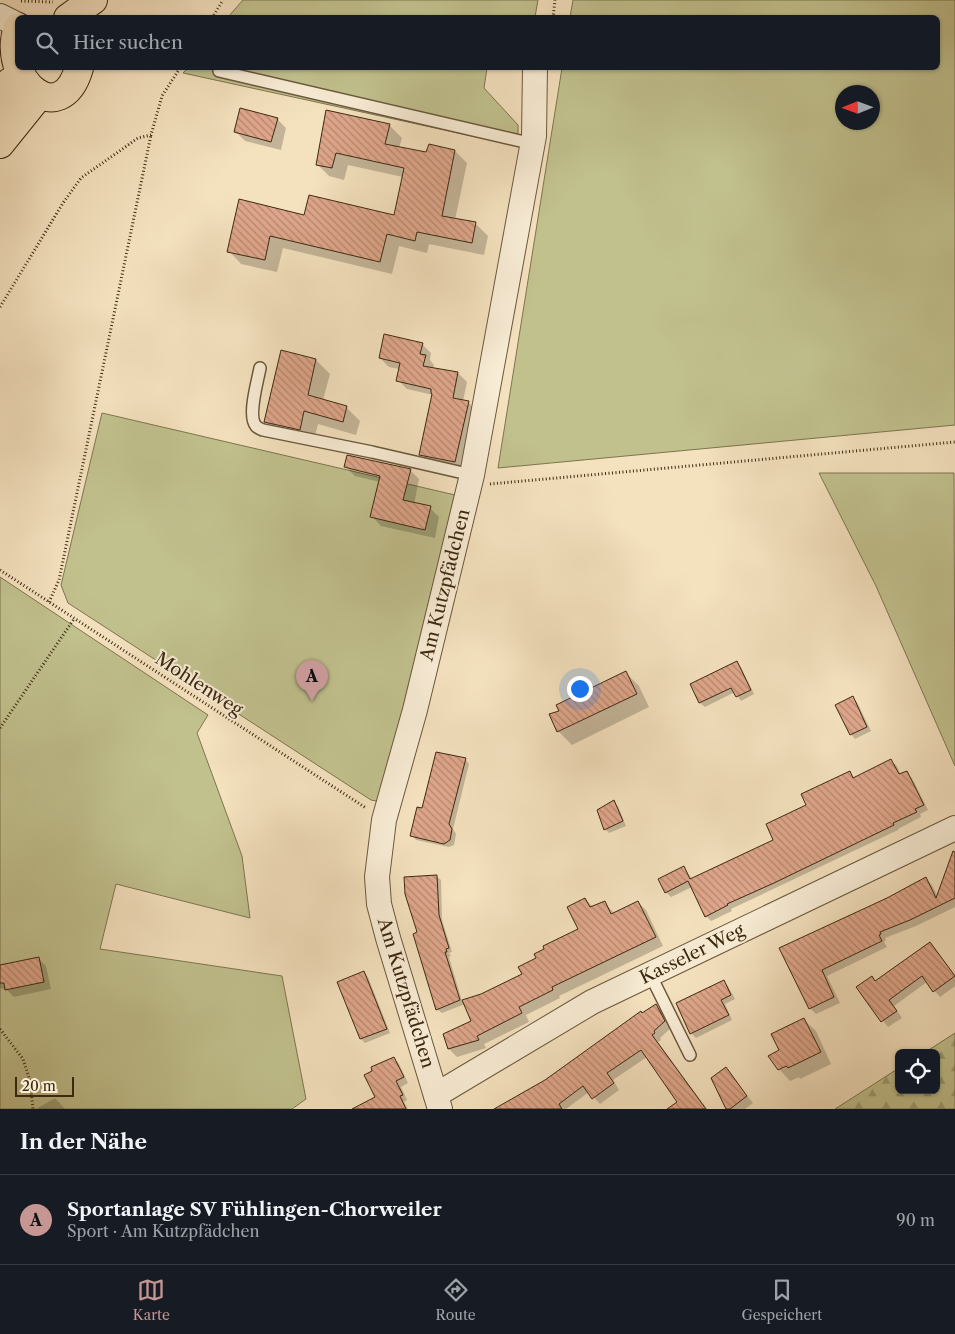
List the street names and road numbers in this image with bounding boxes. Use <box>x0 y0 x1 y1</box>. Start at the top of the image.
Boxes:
street label: Am Kutzpfädchen <box>415 507 475 664</box>
street label: Mohlenweg <box>151 647 247 721</box>
street label: Am Kutzpfädchen <box>372 914 439 1071</box>
street label: Kasseler Weg <box>636 919 748 989</box>

